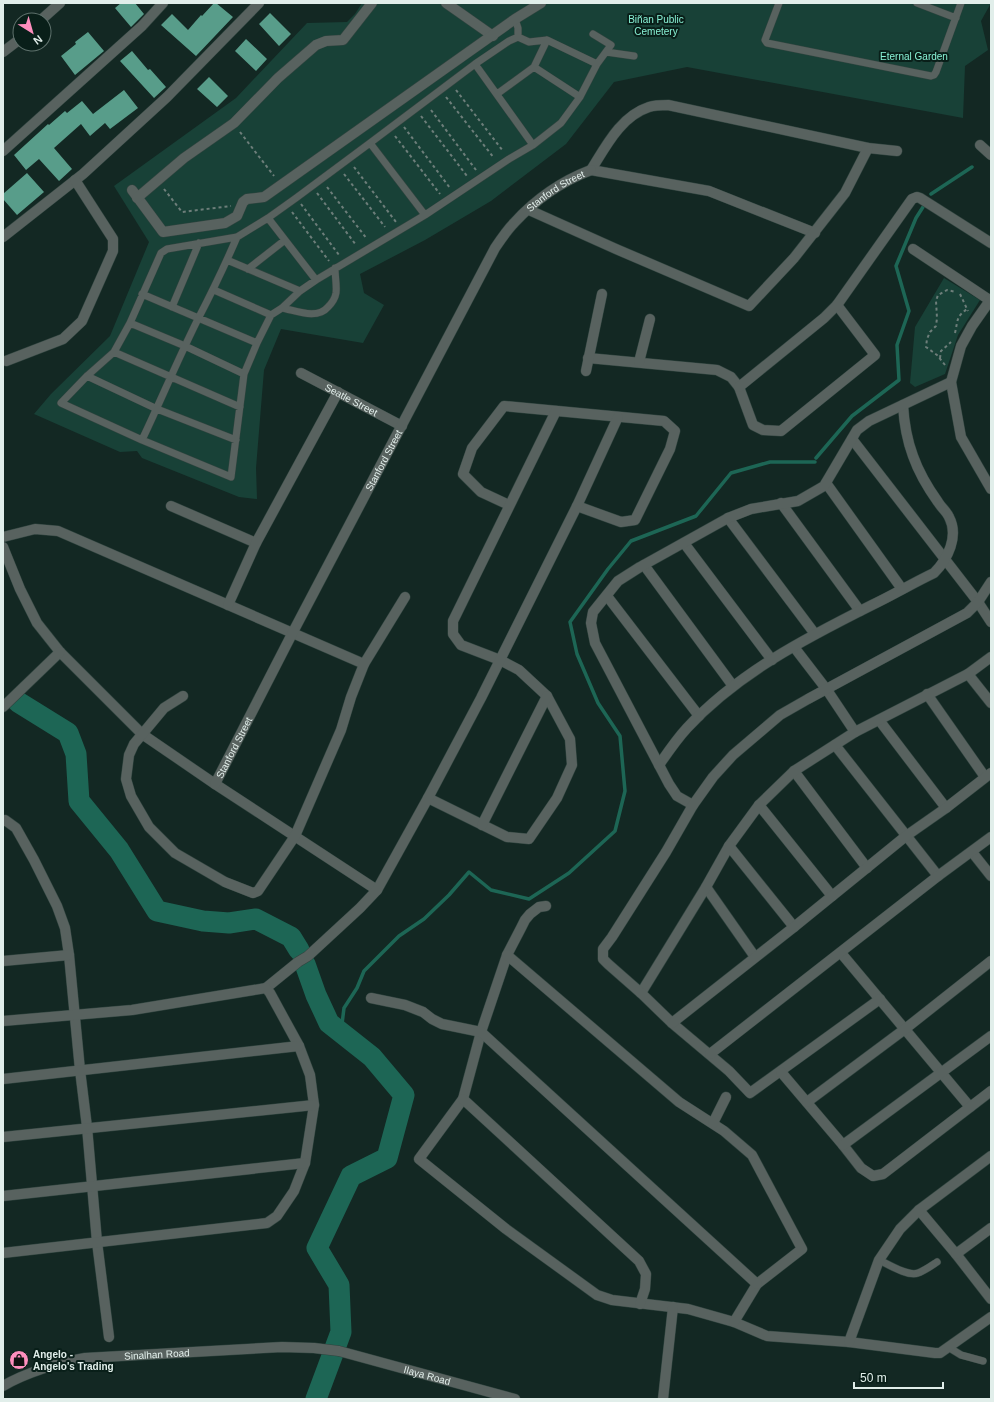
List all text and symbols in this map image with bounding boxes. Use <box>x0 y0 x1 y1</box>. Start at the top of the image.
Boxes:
north arrow <box>12 12 52 52</box>
park label: Biñan Public Cemetery <box>628 14 684 37</box>
text: N <box>31 33 45 47</box>
park label: Eternal Garden <box>880 51 948 62</box>
street label: Stanford Street <box>524 168 586 214</box>
street label: Seatle Street <box>323 382 380 418</box>
street label: Stanford Street <box>363 428 404 493</box>
street label: Stanford Street <box>214 715 255 780</box>
street label: Sinalhan Road <box>124 1347 190 1362</box>
shop icon: Angelo - Angelo's Trading <box>8 1349 30 1371</box>
place label: Angelo - Angelo's Trading <box>33 1349 114 1372</box>
street label: Ilaya Road <box>403 1364 452 1387</box>
scale bar <box>854 1364 943 1390</box>
text: 50 m <box>860 1371 887 1385</box>

